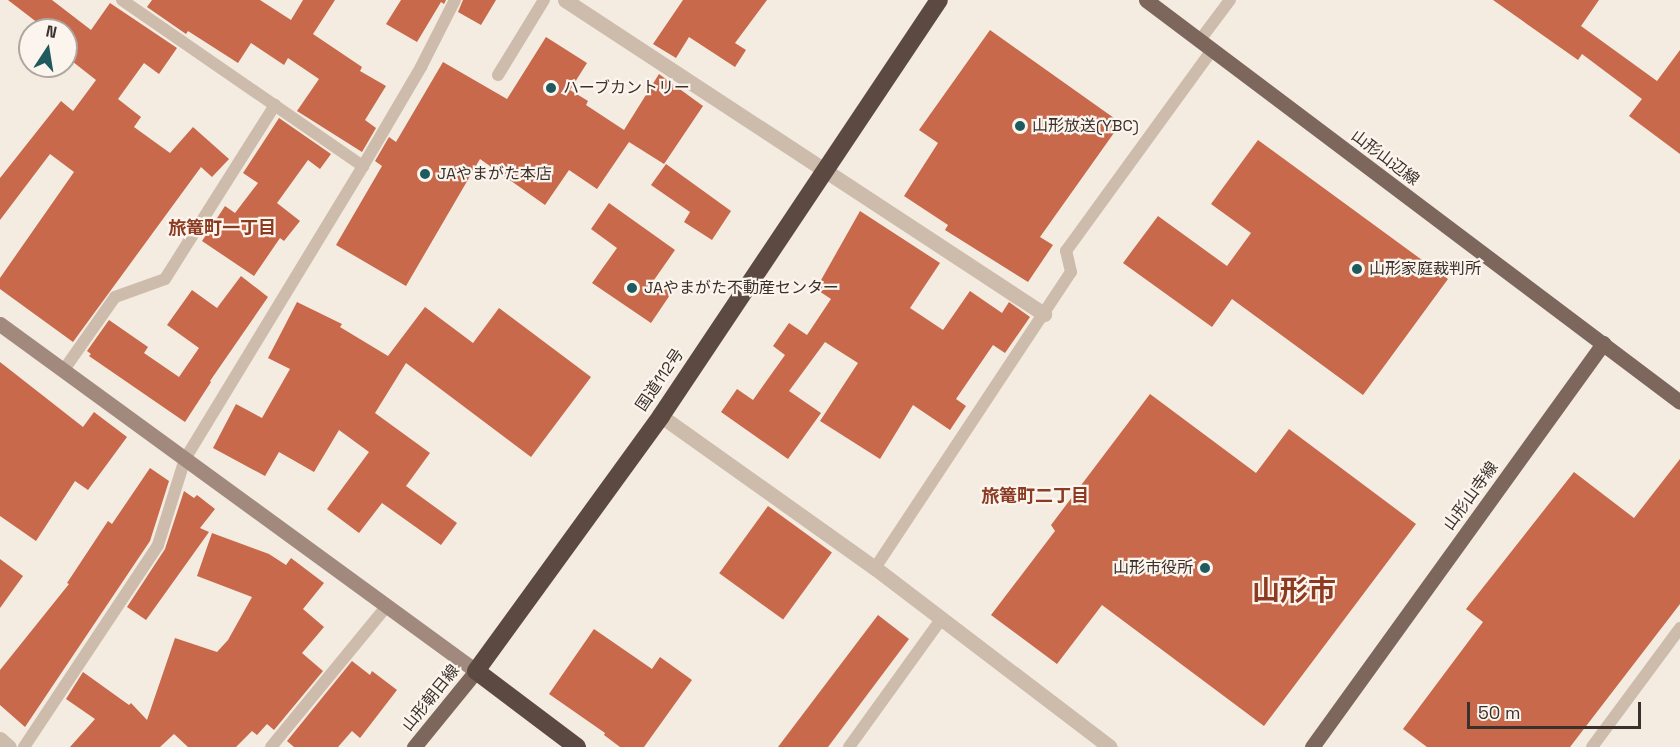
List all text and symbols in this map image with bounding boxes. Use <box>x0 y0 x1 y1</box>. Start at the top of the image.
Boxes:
north arrow <box>18 18 78 78</box>
text: N <box>44 20 59 43</box>
place label: ハーブカントリー <box>563 78 691 98</box>
marker: ハーブカントリー <box>544 81 558 95</box>
place label: 山形放送(YBC) <box>1032 116 1139 136</box>
marker: 山形放送(YBC) <box>1013 119 1027 133</box>
street label: 山形山辺線 <box>1347 126 1423 190</box>
place label: JAやまがた本店 <box>437 164 552 184</box>
marker: JAやまがた本店 <box>418 167 432 181</box>
district label: 旅篭町一丁目 <box>168 217 276 239</box>
place label: 山形家庭裁判所 <box>1369 259 1481 279</box>
marker: 山形家庭裁判所 <box>1350 262 1364 276</box>
place label: JAやまがた不動産センター <box>644 278 839 298</box>
marker: JAやまがた不動産センター <box>625 281 639 295</box>
street label: 国道112号 <box>632 345 688 415</box>
street label: 山形山寺線 <box>1440 458 1502 534</box>
district label: 旅篭町二丁目 <box>981 485 1089 507</box>
place label: 山形市役所 <box>1113 558 1193 578</box>
marker: 山形市役所 <box>1198 561 1212 575</box>
district label: 山形市 <box>1252 573 1336 607</box>
street label: 山形朝日線 <box>398 661 464 735</box>
scale bar <box>1470 690 1644 728</box>
text: 50 m <box>1478 701 1520 724</box>

